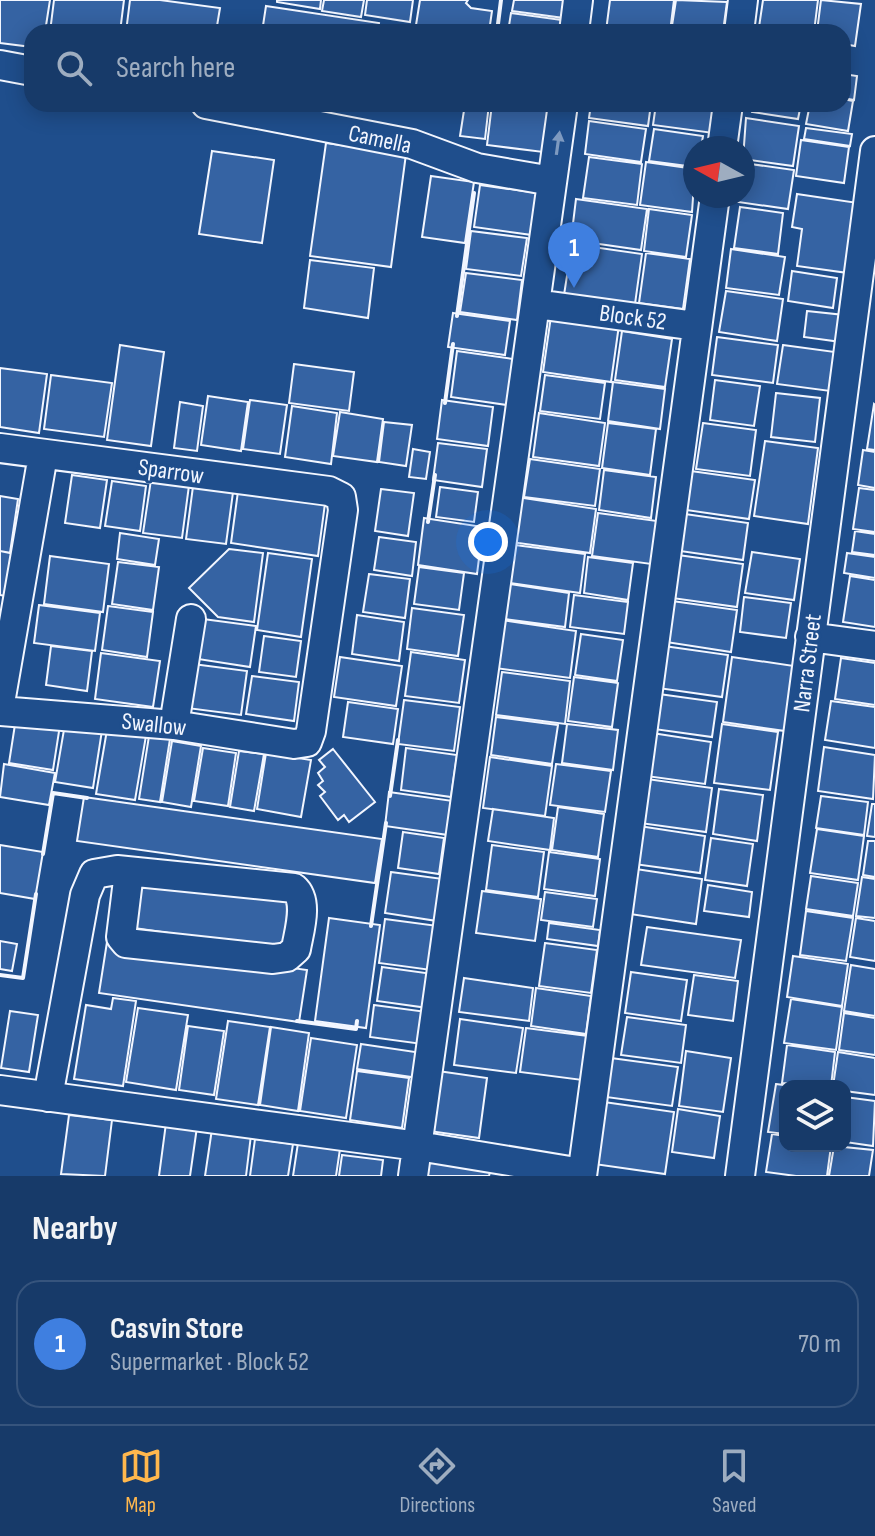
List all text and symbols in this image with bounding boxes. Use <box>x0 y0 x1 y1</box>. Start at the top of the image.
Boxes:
search box <box>24 24 851 112</box>
icon: search <box>52 46 96 90</box>
text: Search here <box>116 50 235 86</box>
street label: Camella <box>346 119 414 160</box>
one-way arrow <box>552 130 565 155</box>
north arrow <box>683 136 755 208</box>
pin: 1 <box>548 222 600 288</box>
street label: Block 52 <box>598 298 668 337</box>
street label: Sparrow <box>136 453 206 490</box>
your location <box>468 522 508 562</box>
street label: Narra Street <box>787 612 828 714</box>
street label: Swallow <box>120 707 188 742</box>
map controls <box>779 1080 851 1152</box>
button: layers <box>779 1080 851 1152</box>
text: Nearby <box>32 1208 118 1249</box>
text: Casvin Store <box>110 1311 244 1347</box>
text: 1 <box>55 1329 65 1360</box>
text: 70 m <box>798 1329 841 1360</box>
text: Supermarket · Block 52 <box>110 1347 309 1378</box>
tab: Map <box>119 1444 163 1519</box>
tab: Directions <box>400 1444 475 1519</box>
tab: Saved <box>712 1444 756 1519</box>

